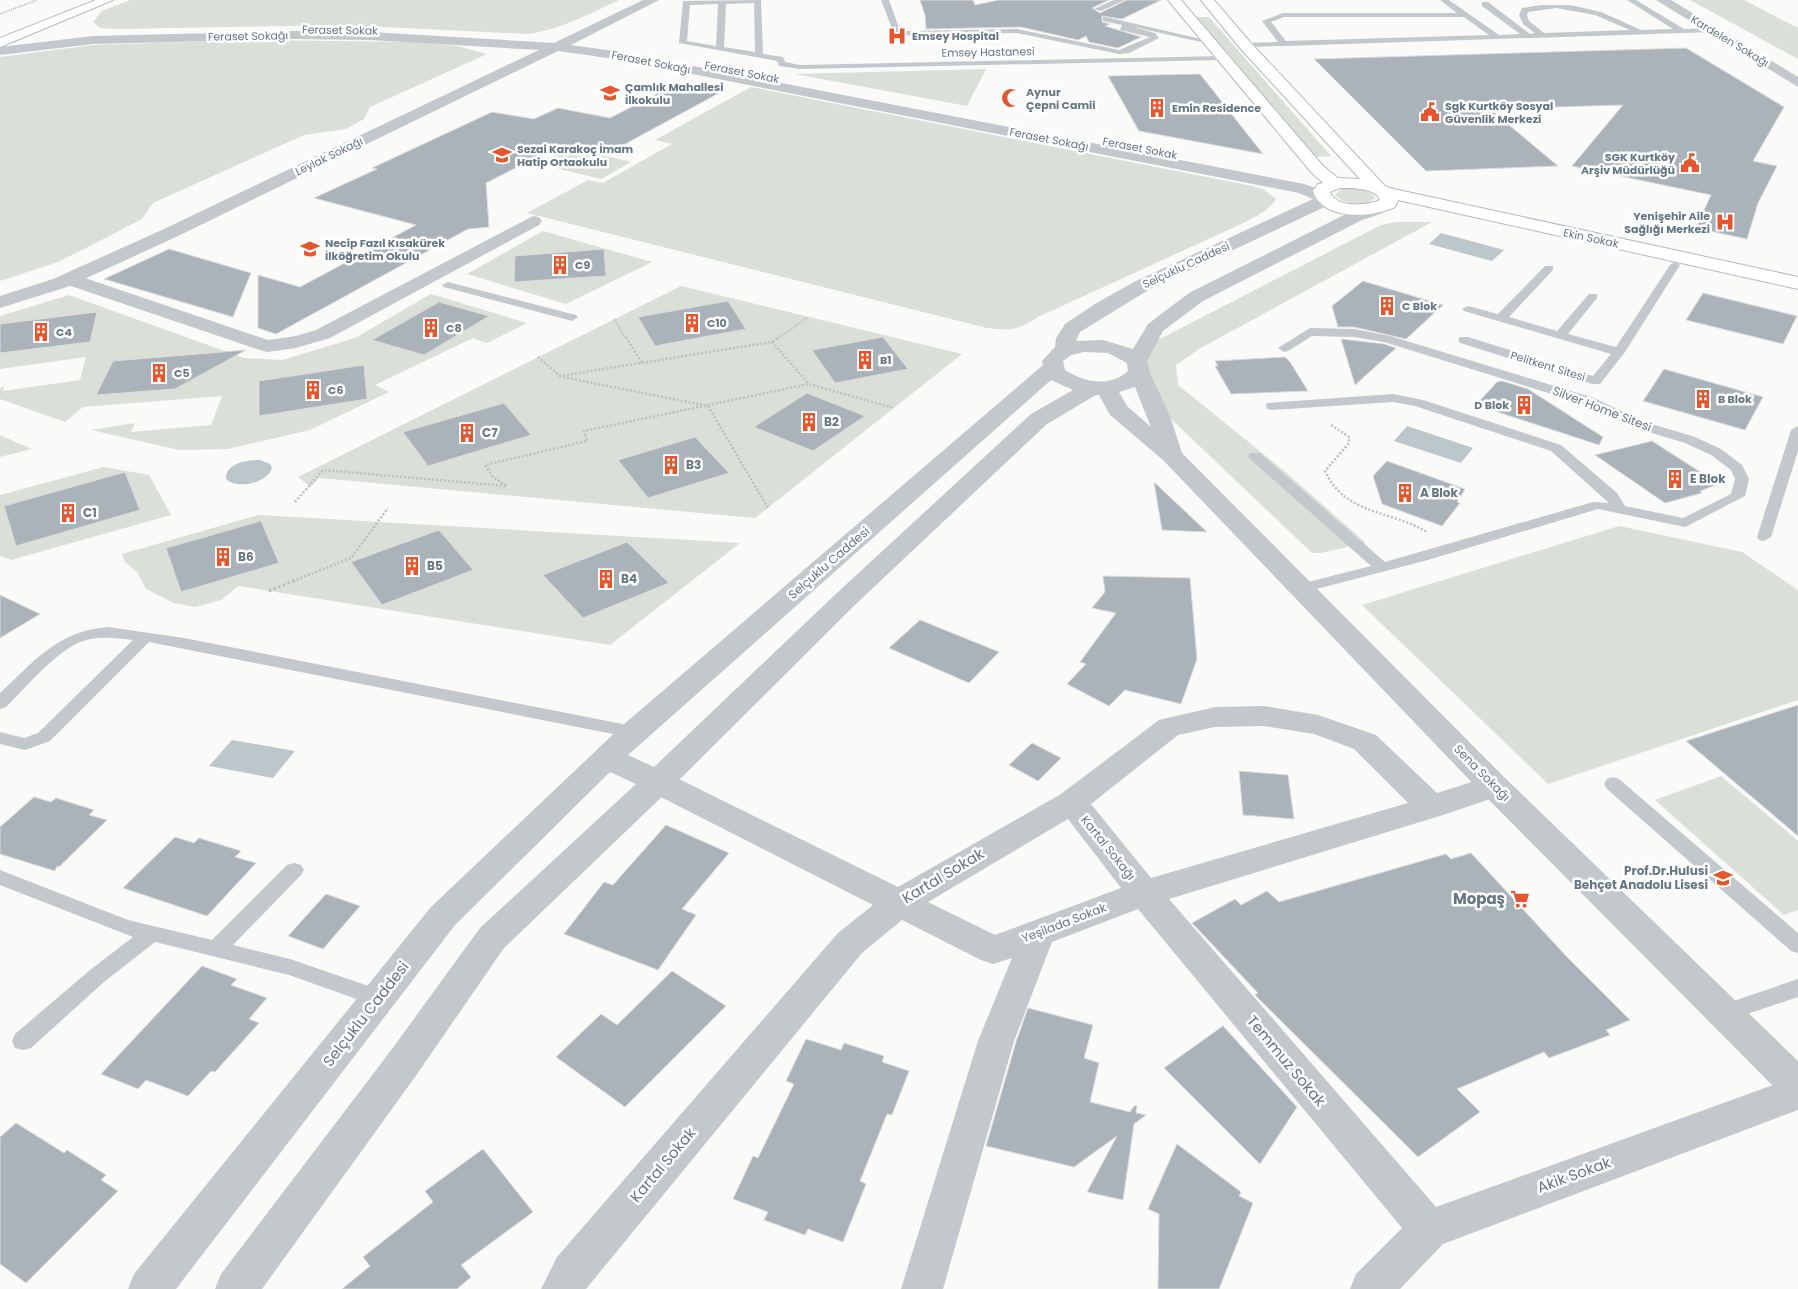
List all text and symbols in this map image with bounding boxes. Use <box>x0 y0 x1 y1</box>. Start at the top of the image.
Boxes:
street label: Kardelen Sokağı <box>1688 11 1772 71</box>
street label: Feraset Sokak <box>302 21 378 39</box>
hospital icon: Emsey Hospital <box>886 25 908 47</box>
street label: Feraset Sokağı <box>208 27 288 45</box>
place label: Emsey Hospital <box>912 28 999 44</box>
street label: Emsey Hastanesi <box>941 43 1035 61</box>
street label: Feraset Sokağı <box>610 46 692 78</box>
street label: Feraset Sokak <box>703 57 781 87</box>
place label: Çamlık Mahallesi İlkokulu <box>625 79 724 108</box>
school or university icon: Çamlık Mahallesi İlkokulu <box>599 82 621 104</box>
place label: Aynur Çepni Camii <box>1026 84 1096 113</box>
mosque icon: Aynur Çepni Camii <box>1000 87 1022 109</box>
building icon: Emin Residence <box>1146 97 1168 119</box>
place label: Sgk Kurtköy Sosyal Güvenlik Merkezi <box>1445 98 1553 127</box>
place label: Emin Residence <box>1172 100 1261 116</box>
public building icon: Sgk Kurtköy Sosyal Güvenlik Merkezi <box>1419 101 1441 123</box>
street label: Feraset Sokağı <box>1008 123 1090 155</box>
street label: Leylak Sokağı <box>293 133 365 179</box>
street label: Feraset Sokak <box>1101 133 1179 163</box>
place label: Sezai Karakoç İmam Hatip Ortaokulu <box>517 141 634 170</box>
school or university icon: Sezai Karakoç İmam Hatip Ortaokulu <box>491 144 513 166</box>
place label: SGK Kurtköy Arşiv Müdürlüğü <box>1581 149 1675 178</box>
public building icon: SGK Kurtköy Arşiv Müdürlüğü <box>1679 152 1701 174</box>
place label: Yenişehir Aile Sağlığı Merkezi <box>1624 208 1710 237</box>
hospital icon: Yenişehir Aile Sağlığı Merkezi <box>1714 211 1736 233</box>
street label: Ekin Sokak <box>1562 224 1620 252</box>
place label: Necip Fazıl Kısakürek İlköğretim Okulu <box>325 235 445 264</box>
school or university icon: Necip Fazıl Kısakürek İlköğretim Okulu <box>299 238 321 260</box>
street label: Selçuklu Caddesi <box>1140 238 1232 292</box>
building icon: C9 <box>549 254 571 276</box>
place label: C9 <box>575 257 590 273</box>
building icon: C Blok <box>1376 295 1398 317</box>
place label: C Blok <box>1402 298 1437 314</box>
building icon: C10 <box>681 312 703 334</box>
place label: C10 <box>707 315 727 331</box>
building icon: C8 <box>420 317 442 339</box>
place label: C8 <box>446 320 462 336</box>
building icon: C4 <box>30 321 52 343</box>
place label: C4 <box>56 324 72 340</box>
street label: Pelitkent Sitesi <box>1509 347 1588 385</box>
building icon: B1 <box>854 349 876 371</box>
place label: B1 <box>880 352 891 368</box>
building icon: C5 <box>148 362 170 384</box>
place label: C5 <box>174 365 190 381</box>
building icon: C6 <box>302 379 324 401</box>
place label: C6 <box>328 382 343 398</box>
street label: Silver Home Sitesi <box>1550 382 1654 435</box>
building icon: B Blok <box>1692 388 1714 410</box>
place label: B Blok <box>1718 391 1752 407</box>
building icon: D Blok <box>1513 394 1535 416</box>
place label: D Blok <box>1474 397 1509 413</box>
building icon: B2 <box>798 411 820 433</box>
place label: B2 <box>824 413 839 430</box>
building icon: C7 <box>456 422 478 444</box>
place label: C7 <box>482 424 498 441</box>
building icon: B3 <box>660 454 682 476</box>
place label: B3 <box>686 456 701 473</box>
building icon: E Blok <box>1664 468 1686 490</box>
place label: E Blok <box>1690 470 1726 487</box>
building icon: A Blok <box>1394 482 1416 504</box>
place label: A Blok <box>1420 484 1458 501</box>
building icon: C1 <box>57 502 79 524</box>
place label: C1 <box>83 504 97 521</box>
street label: Selçuklu Caddesi <box>784 523 873 603</box>
building icon: B6 <box>212 546 234 568</box>
place label: B6 <box>238 548 254 565</box>
building icon: B5 <box>401 555 423 577</box>
place label: B5 <box>427 557 443 574</box>
building icon: B4 <box>595 568 617 590</box>
place label: B4 <box>621 570 637 587</box>
street label: Sena Sokağı <box>1450 741 1514 805</box>
street label: Kartal Sokağı <box>1077 812 1140 884</box>
street label: Kartal Sokak <box>898 843 988 908</box>
place label: Prof.Dr.Hulusi Behçet Anadolu Lisesi <box>1574 862 1708 893</box>
school or university icon: Prof.Dr.Hulusi Behçet Anadolu Lisesi <box>1712 867 1734 889</box>
place label: Mopaş <box>1453 888 1505 909</box>
supermarket icon: Mopaş <box>1509 888 1531 910</box>
street label: Yeşilada Sokak <box>1019 898 1109 946</box>
street label: Selçuklu Caddesi <box>318 957 413 1071</box>
street label: Temmuz Sokak <box>1242 1011 1331 1111</box>
street label: Kartal Sokak <box>625 1122 700 1207</box>
street label: Akik Sokak <box>1534 1151 1614 1198</box>

